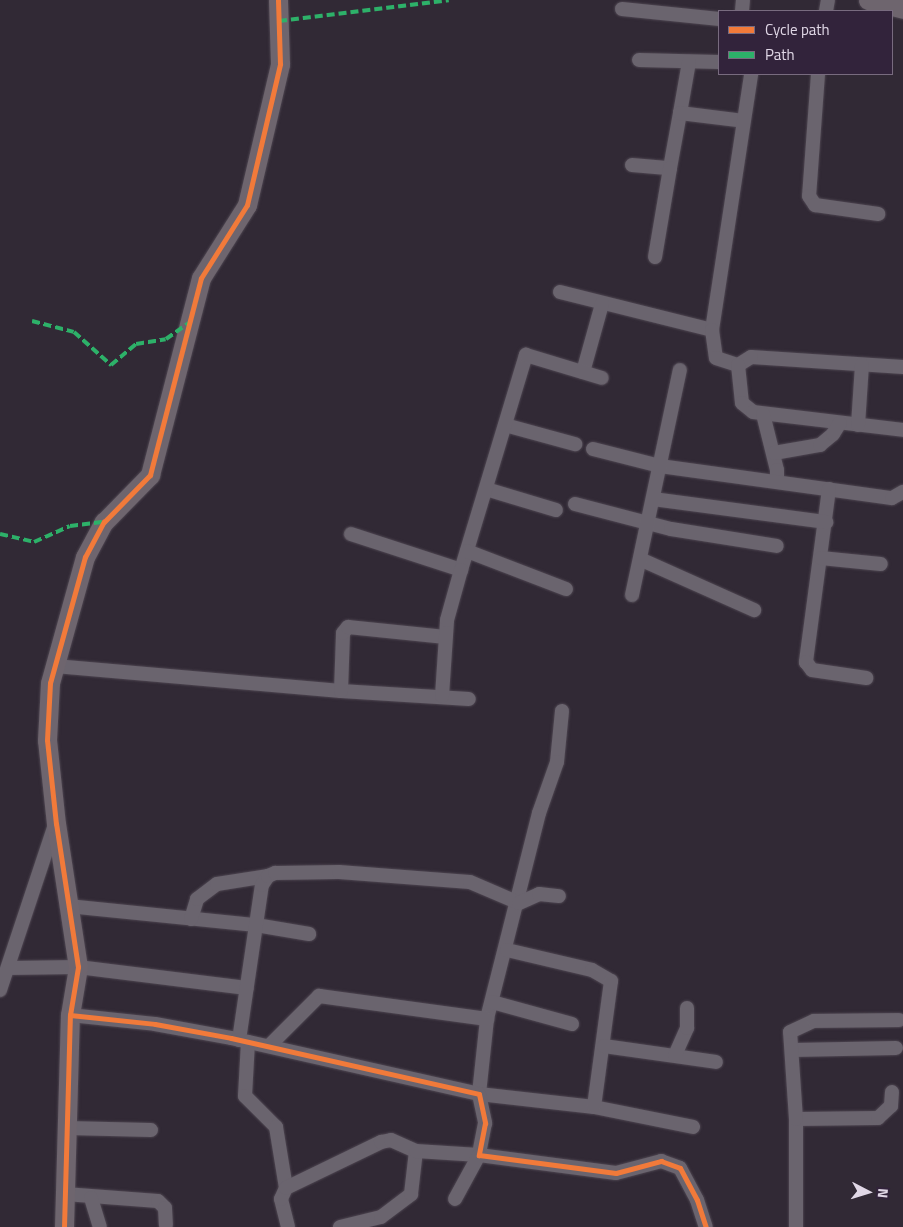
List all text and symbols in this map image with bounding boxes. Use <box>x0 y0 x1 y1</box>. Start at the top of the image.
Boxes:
legend <box>718 10 893 75</box>
text: Cycle path <box>765 18 830 41</box>
text: Path <box>765 43 795 66</box>
north arrow <box>843 1167 893 1217</box>
text: N <box>873 1188 894 1199</box>

